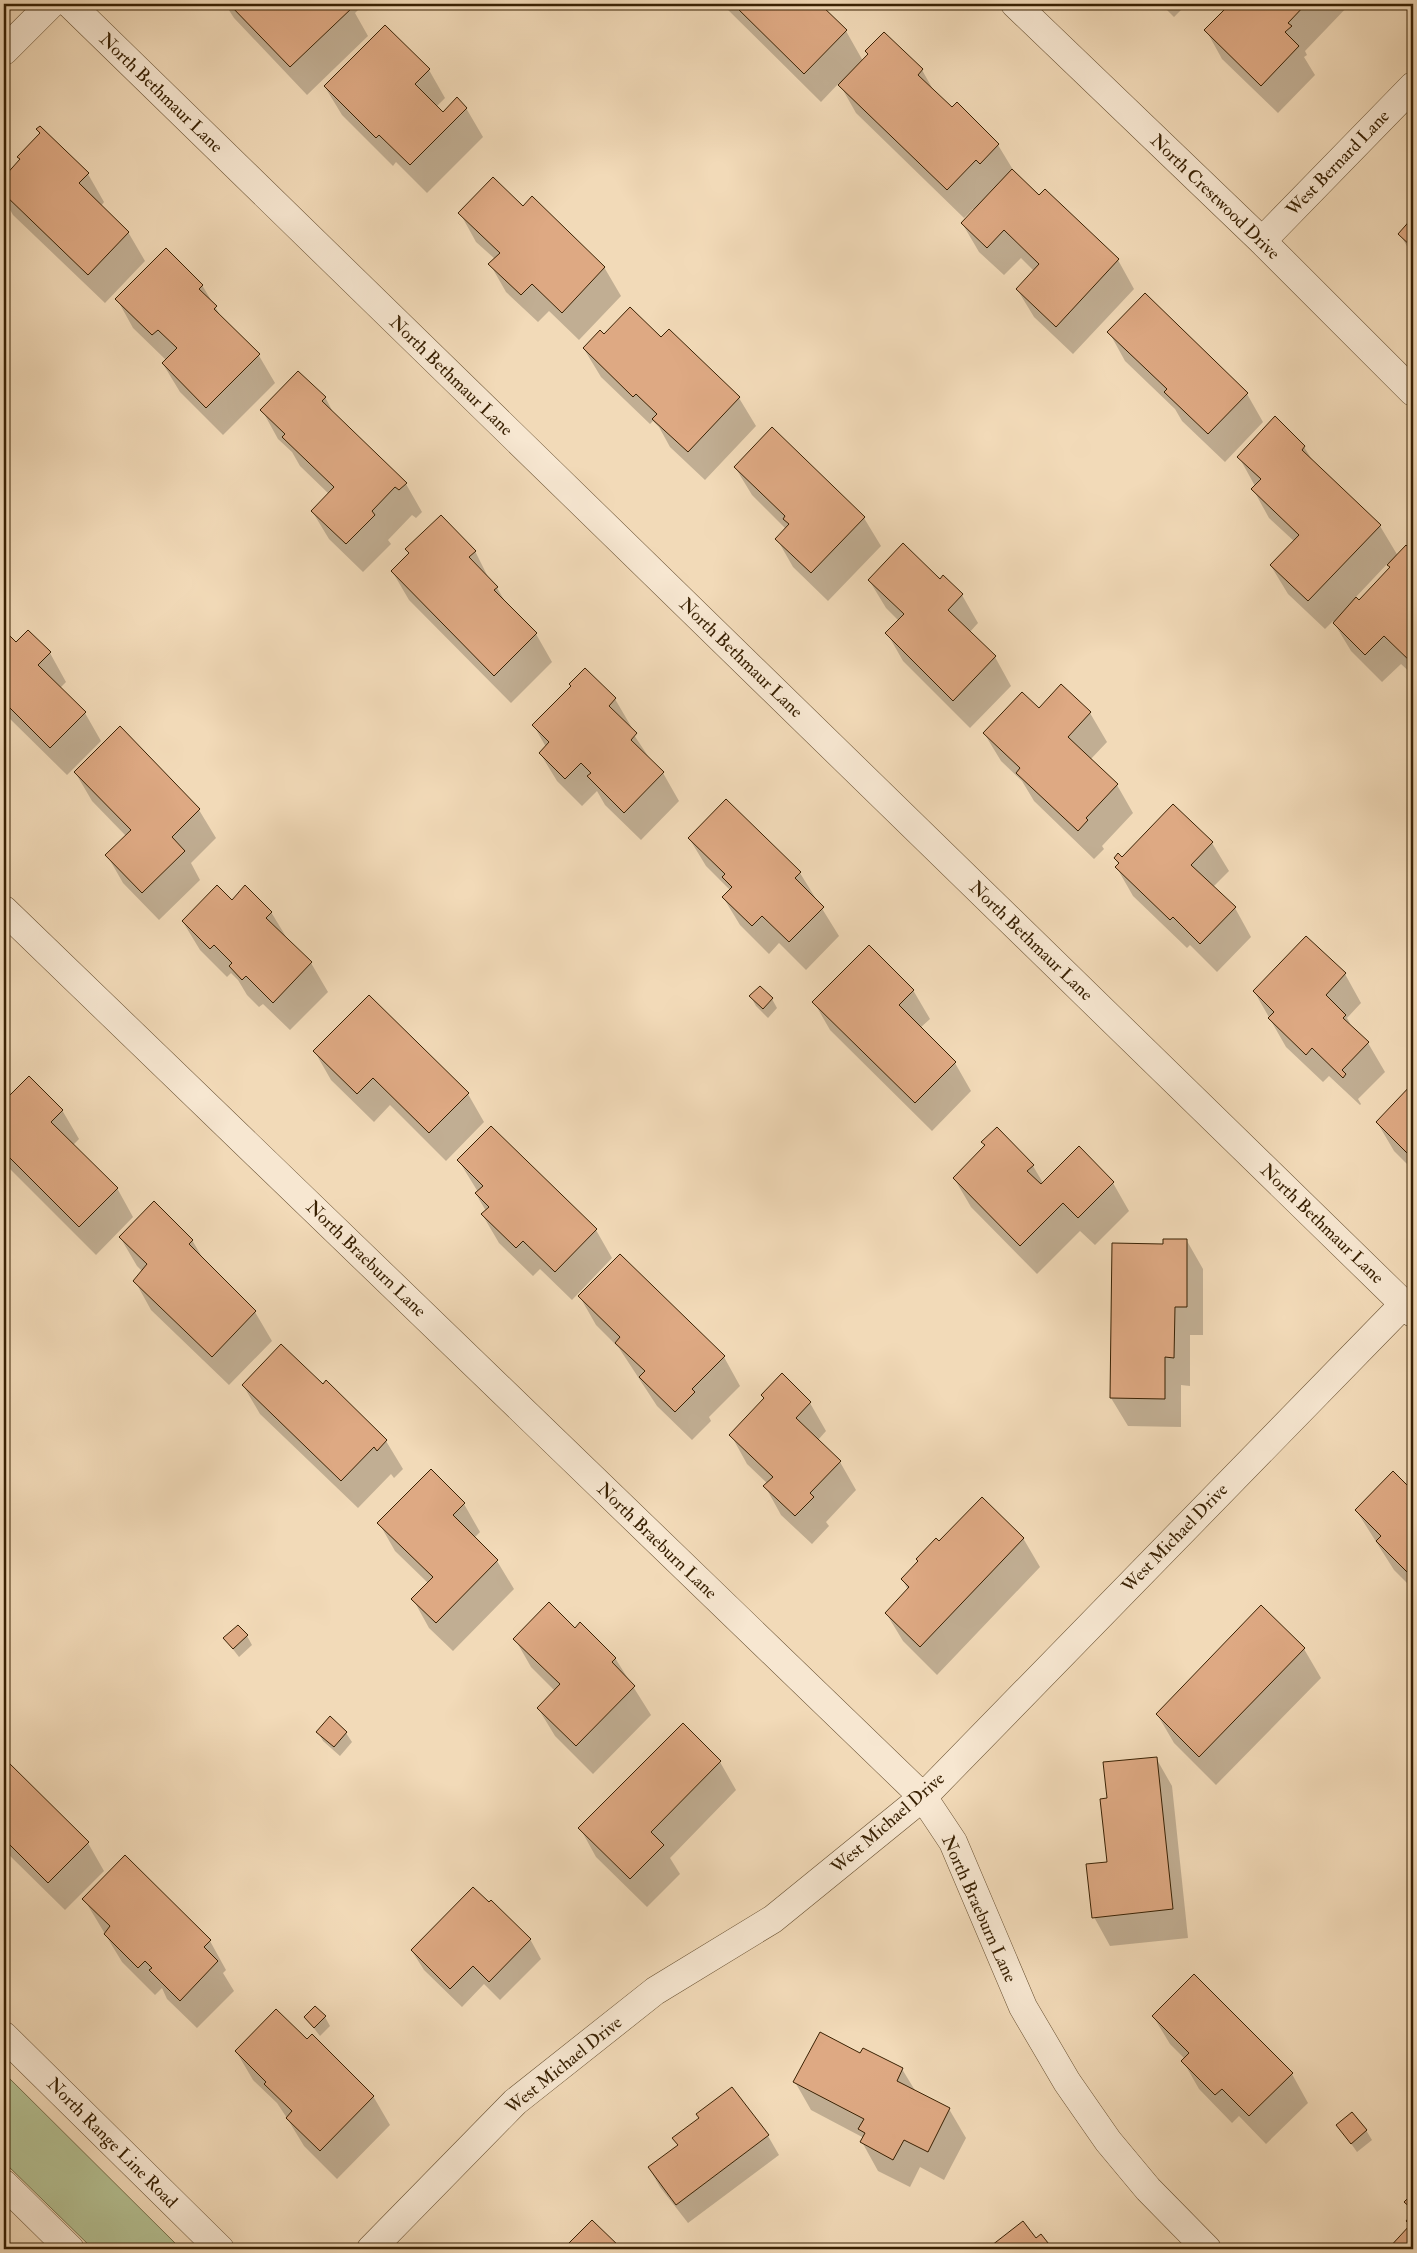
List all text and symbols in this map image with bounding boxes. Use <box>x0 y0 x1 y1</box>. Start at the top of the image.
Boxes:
street label: North Bethmaur Lane <box>94 28 228 158</box>
street label: West Bernard Lane <box>1281 105 1395 222</box>
street label: North Crestwood Drive <box>1145 129 1285 265</box>
street label: North Bethmaur Lane <box>384 311 518 441</box>
street label: North Bethmaur Lane <box>674 593 808 723</box>
street label: North Bethmaur Lane <box>964 876 1098 1006</box>
street label: North Bethmaur Lane <box>1255 1159 1389 1289</box>
street label: North Braeburn Lane <box>301 1196 431 1323</box>
street label: North Braeburn Lane <box>592 1478 722 1605</box>
street label: West Michael Drive <box>1116 1478 1233 1598</box>
street label: West Michael Drive <box>826 1767 950 1879</box>
street label: North Braeburn Lane <box>936 1832 1022 1987</box>
street label: West Michael Drive <box>500 2011 627 2120</box>
street label: North Range Line Road <box>42 2073 182 2213</box>

